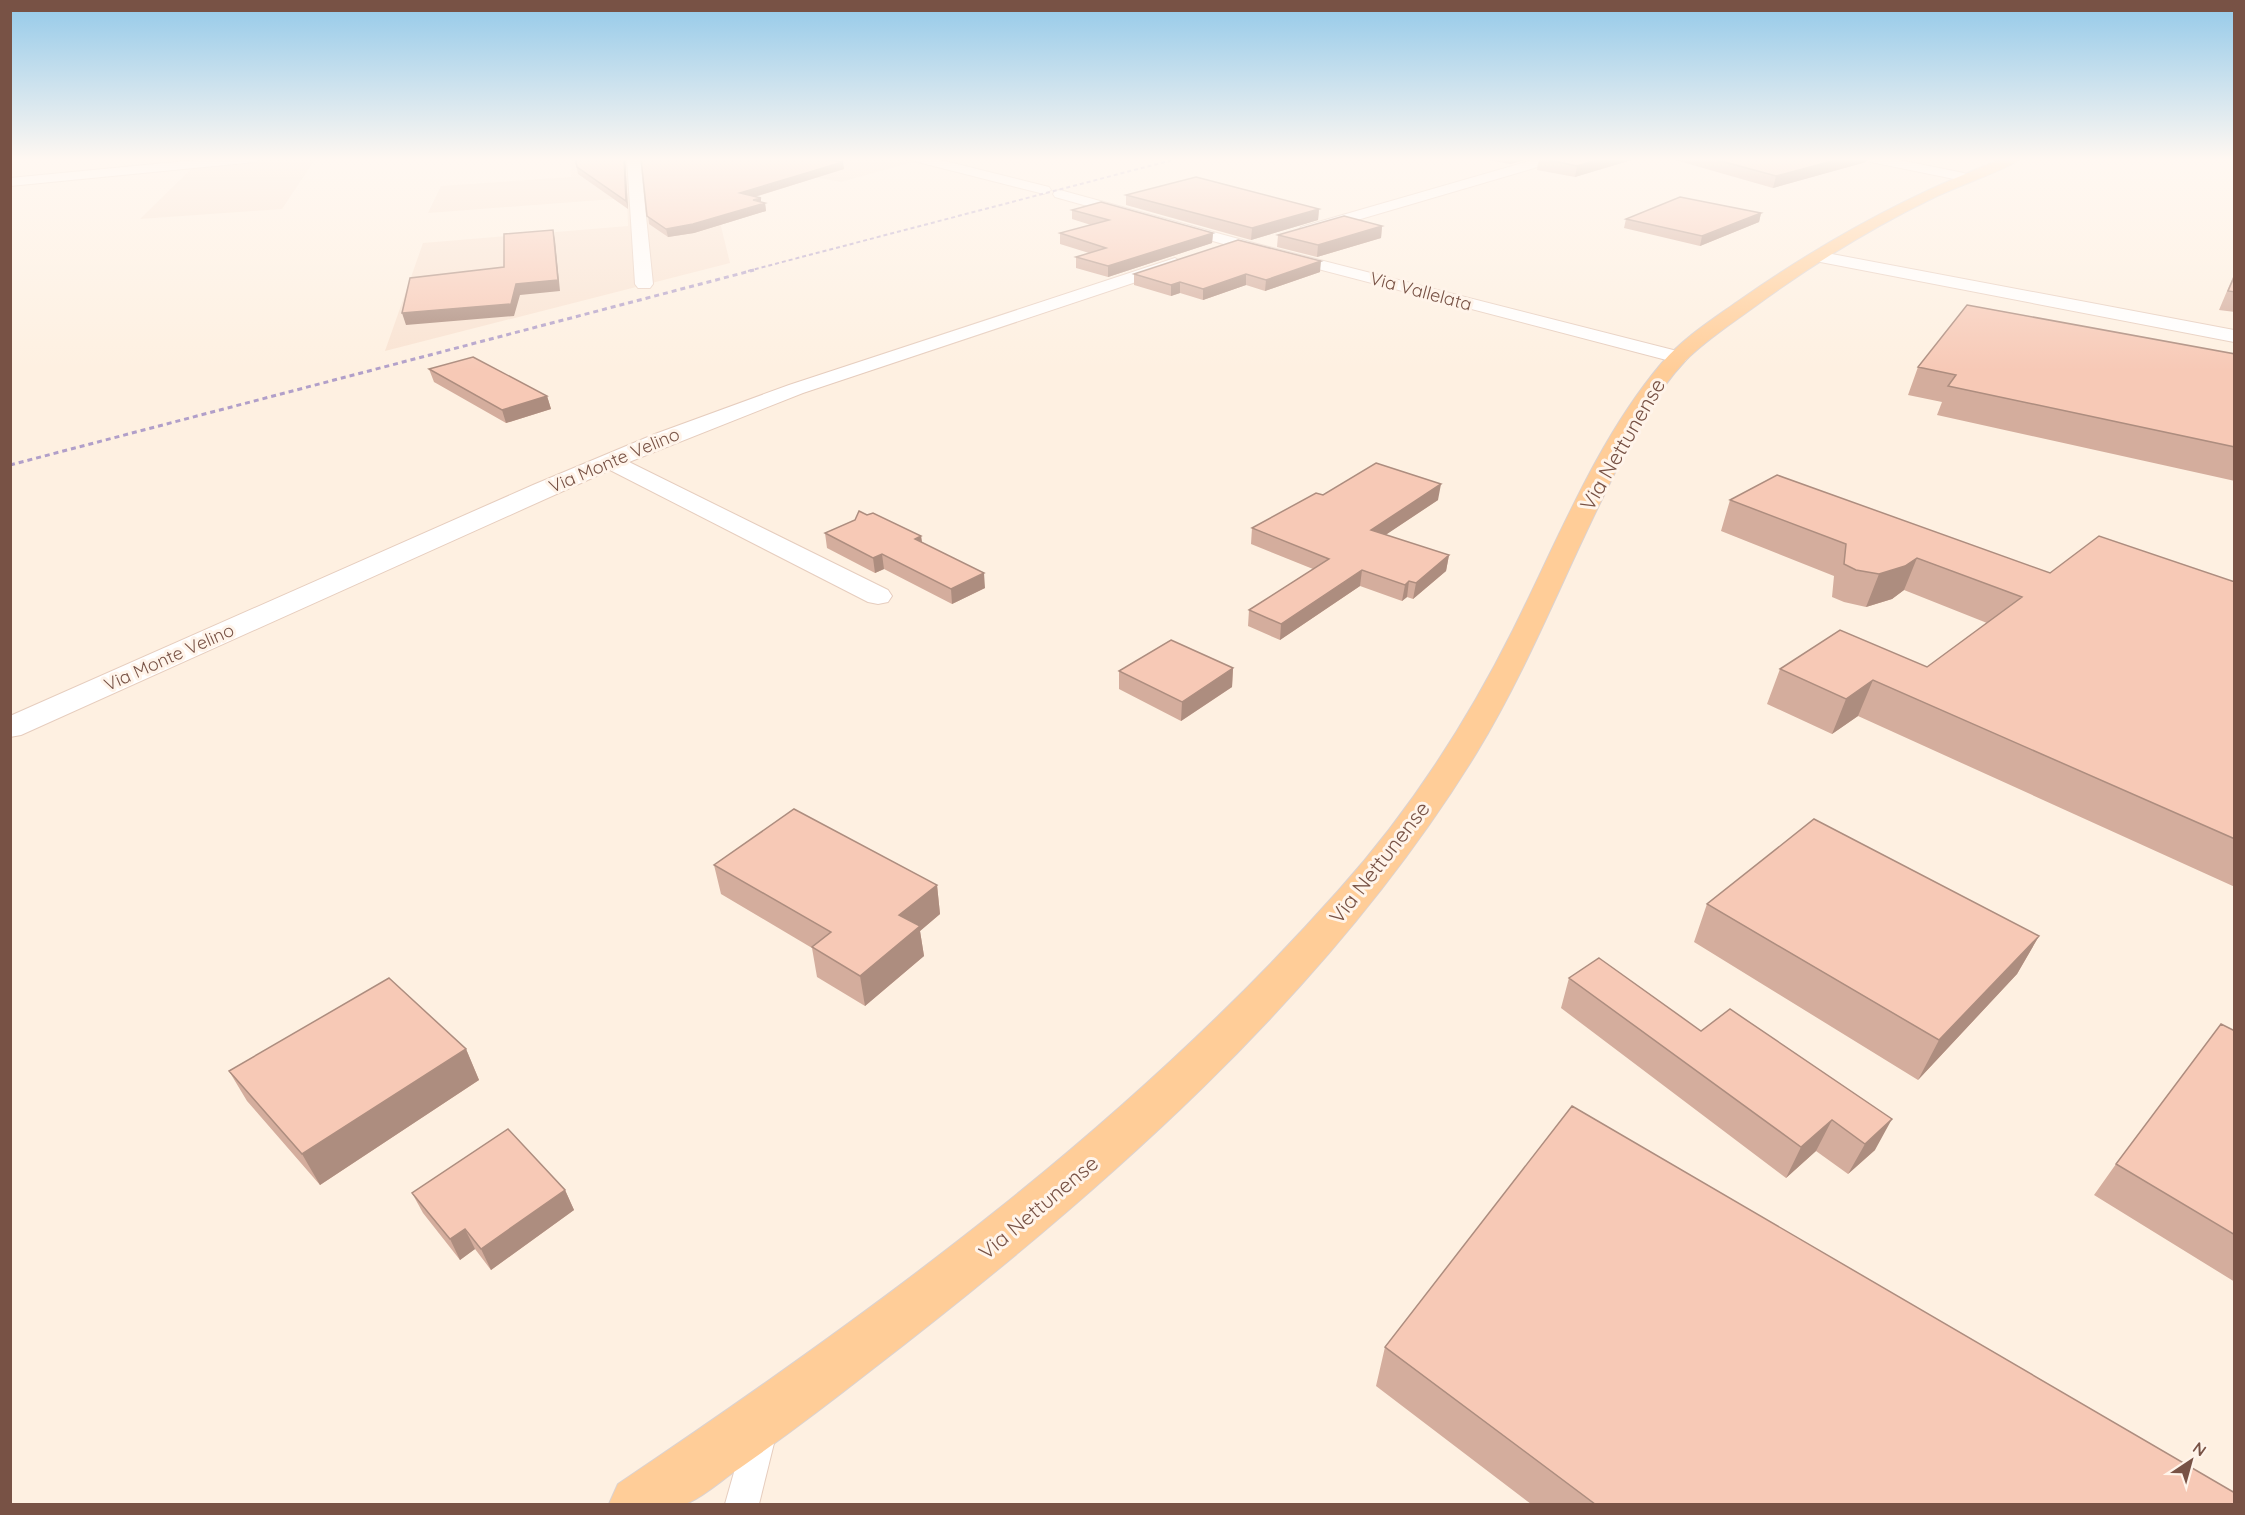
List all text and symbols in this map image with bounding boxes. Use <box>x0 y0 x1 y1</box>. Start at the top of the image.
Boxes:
street label: Via Vallelata <box>1367 266 1475 316</box>
street label: Via Nettunense <box>1574 373 1670 515</box>
street label: Via Monte Velino <box>545 422 683 498</box>
street label: Via Monte Velino <box>100 618 238 696</box>
street label: Via Nettunense <box>1323 796 1435 928</box>
street label: Via Nettunense <box>973 1149 1103 1265</box>
north arrow <box>2161 1431 2221 1491</box>
text: N <box>2189 1437 2210 1460</box>

